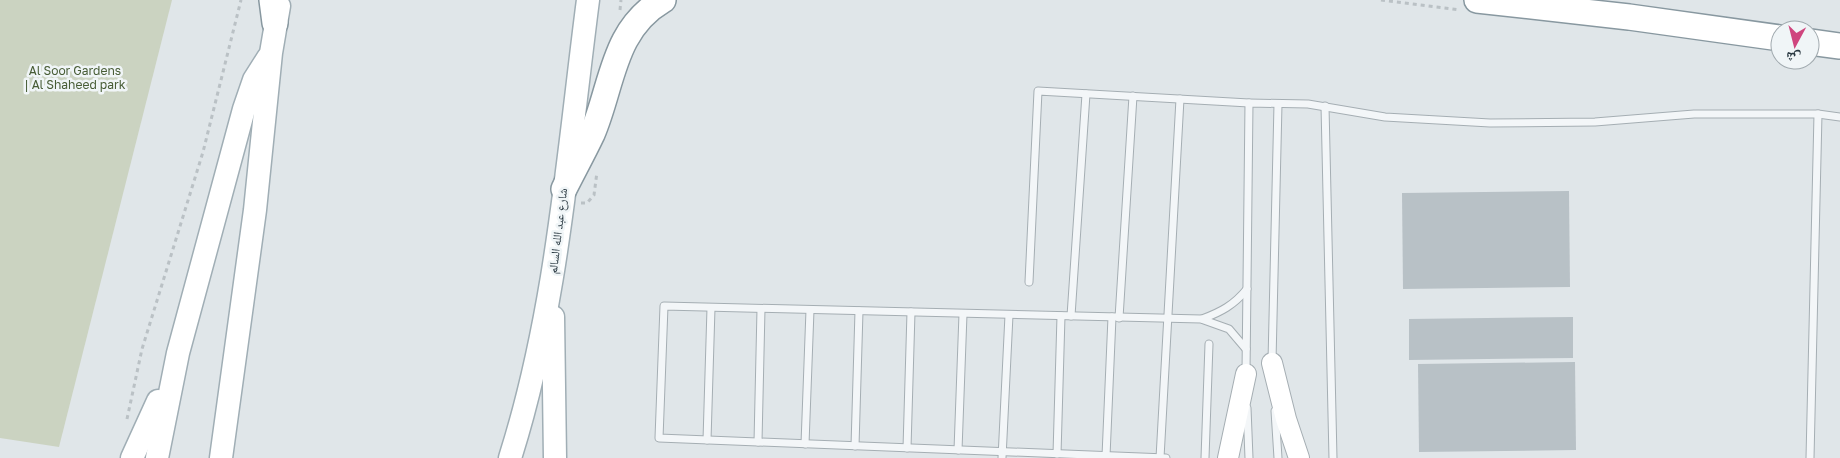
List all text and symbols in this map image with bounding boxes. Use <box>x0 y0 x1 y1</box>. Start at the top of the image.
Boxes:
north arrow <box>1770 20 1820 70</box>
text: ش <box>1785 48 1802 68</box>
park label: Al Soor Gardens | Al Shaheed park <box>25 63 126 92</box>
street label: شارع عبد الله السالم <box>545 187 571 275</box>

